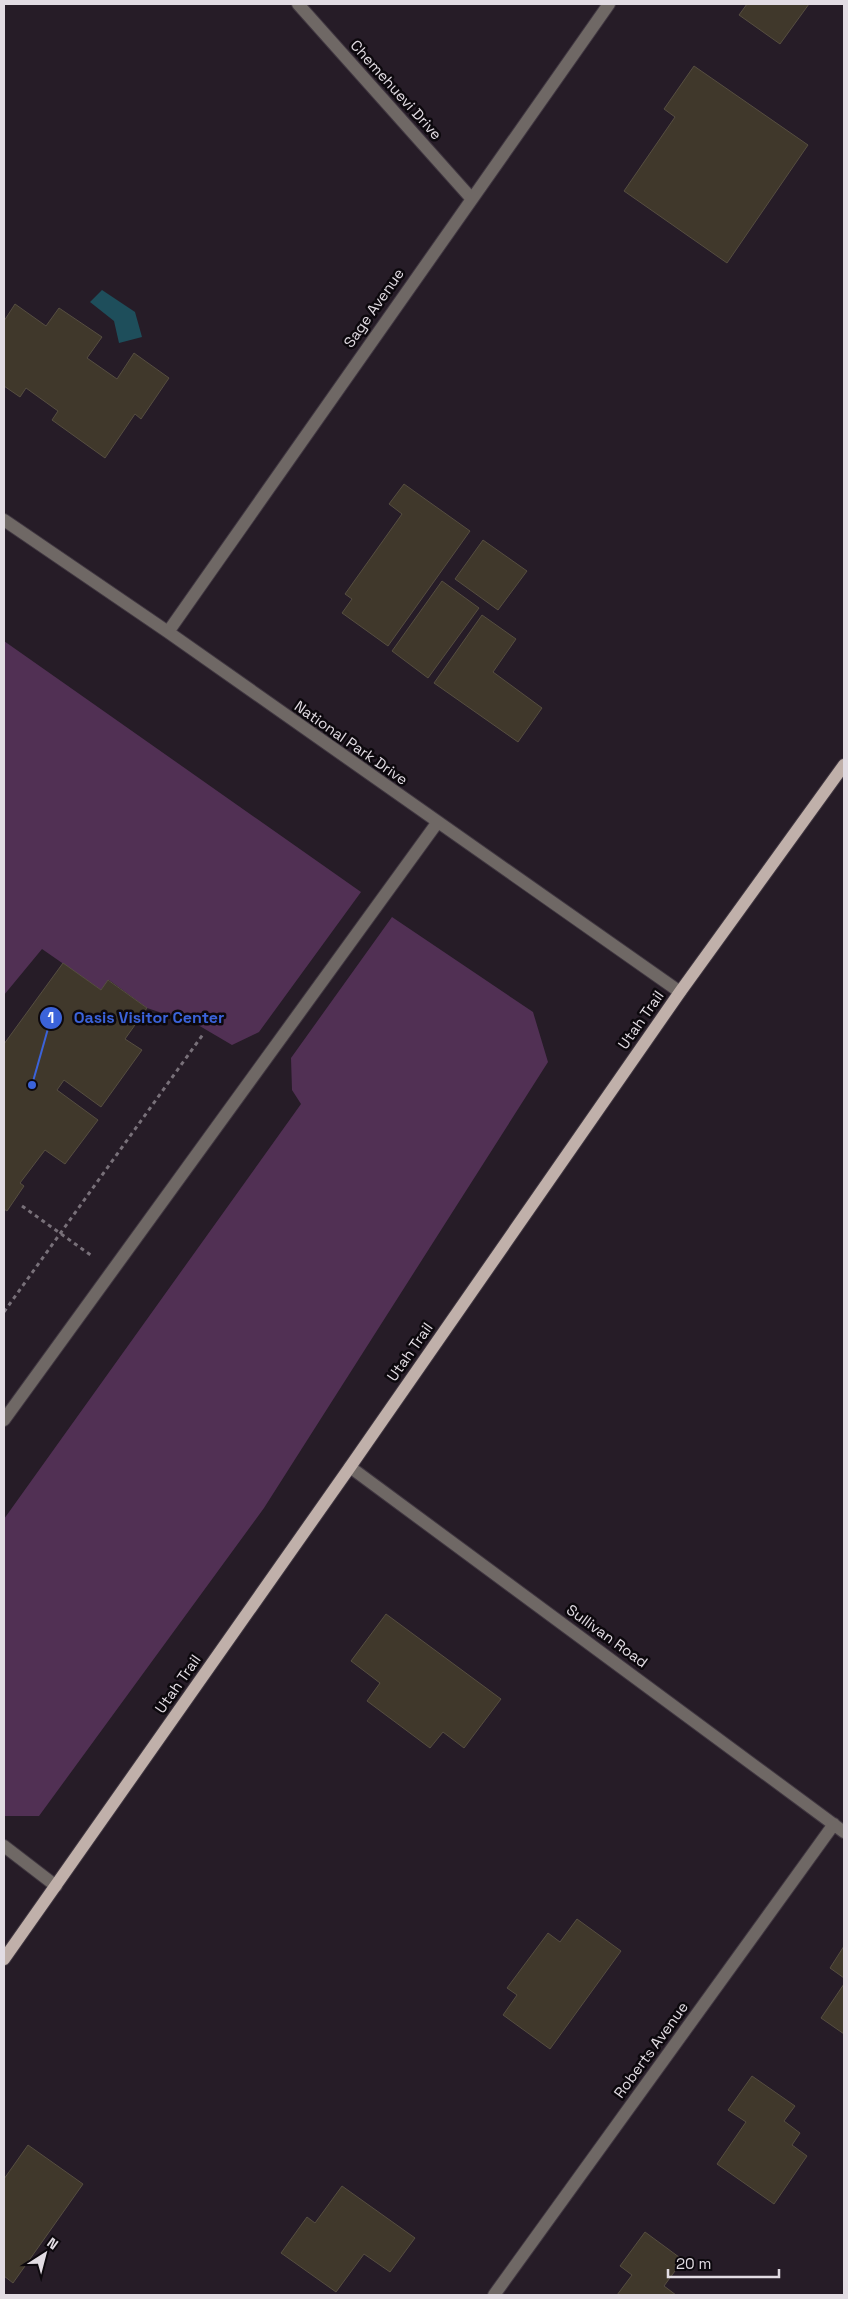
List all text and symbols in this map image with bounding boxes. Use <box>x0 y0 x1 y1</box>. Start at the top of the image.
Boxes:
street label: Chemehuevi Drive <box>347 36 446 144</box>
street label: Sage Avenue <box>339 264 408 351</box>
street label: National Park Drive <box>291 696 412 789</box>
street label: Utah Trail <box>614 987 668 1053</box>
callout: Oasis Visitor Center <box>38 1002 234 1033</box>
text: Oasis Visitor Center <box>74 1007 224 1028</box>
text: 1 <box>48 1008 54 1027</box>
street label: Utah Trail <box>383 1319 437 1385</box>
street label: Sullivan Road <box>563 1600 652 1671</box>
street label: Utah Trail <box>151 1651 205 1717</box>
street label: Roberts Avenue <box>609 1998 692 2102</box>
north arrow <box>20 2229 70 2279</box>
text: N <box>44 2233 62 2254</box>
scale bar <box>668 2246 779 2278</box>
text: 20 m <box>676 2254 711 2273</box>

